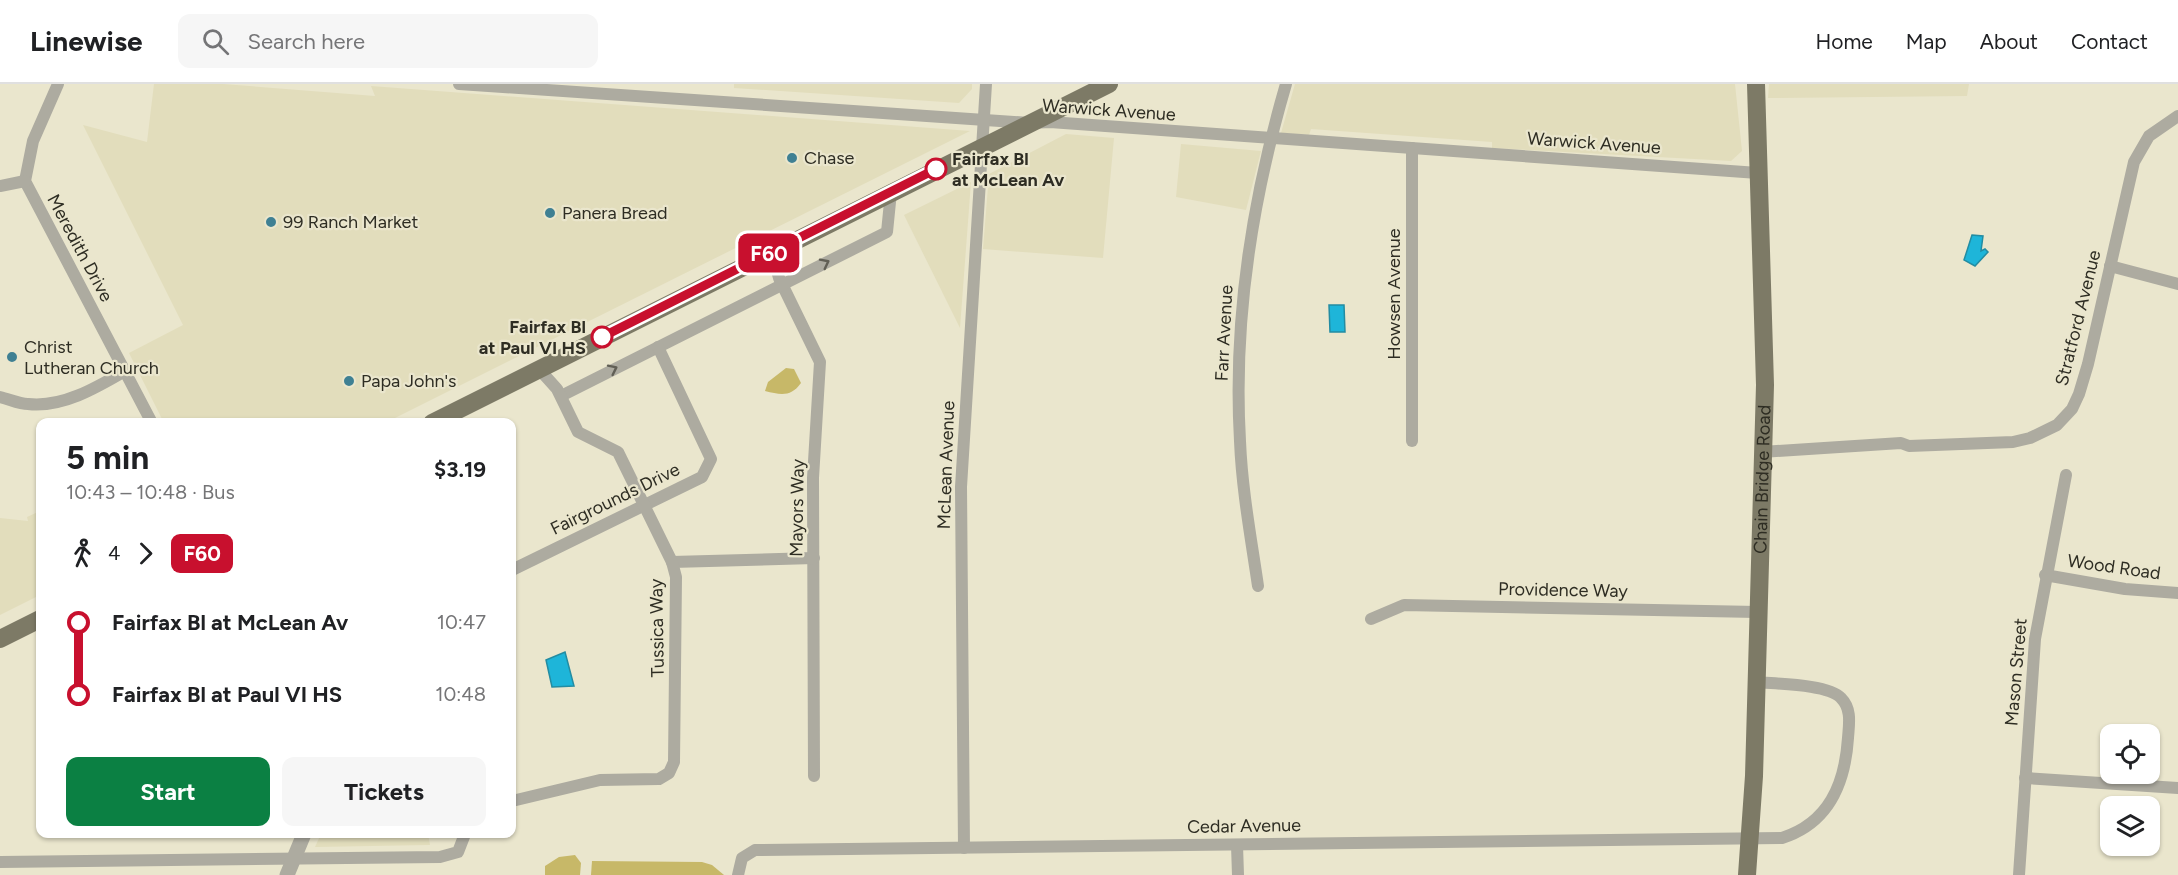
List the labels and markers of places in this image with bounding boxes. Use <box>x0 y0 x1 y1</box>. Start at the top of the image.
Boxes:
place label: Chase <box>804 147 855 169</box>
place label: Fairfax Bl at McLean Av <box>952 148 1064 191</box>
marker: Chase <box>785 151 799 165</box>
marker: Fairfax Bl at McLean Av <box>925 158 947 180</box>
place label: Panera Bread <box>562 202 668 224</box>
marker: Panera Bread <box>543 206 557 220</box>
place label: 99 Ranch Market <box>283 211 418 233</box>
marker: 99 Ranch Market <box>264 215 278 229</box>
place label: Fairfax Bl at Paul VI HS <box>479 316 586 359</box>
marker: Fairfax Bl at Paul VI HS <box>591 326 613 348</box>
place label: Christ Lutheran Church <box>24 336 159 379</box>
marker: Christ Lutheran Church <box>5 350 19 364</box>
place label: Papa John's <box>361 370 456 392</box>
marker: Papa John's <box>342 374 356 388</box>

